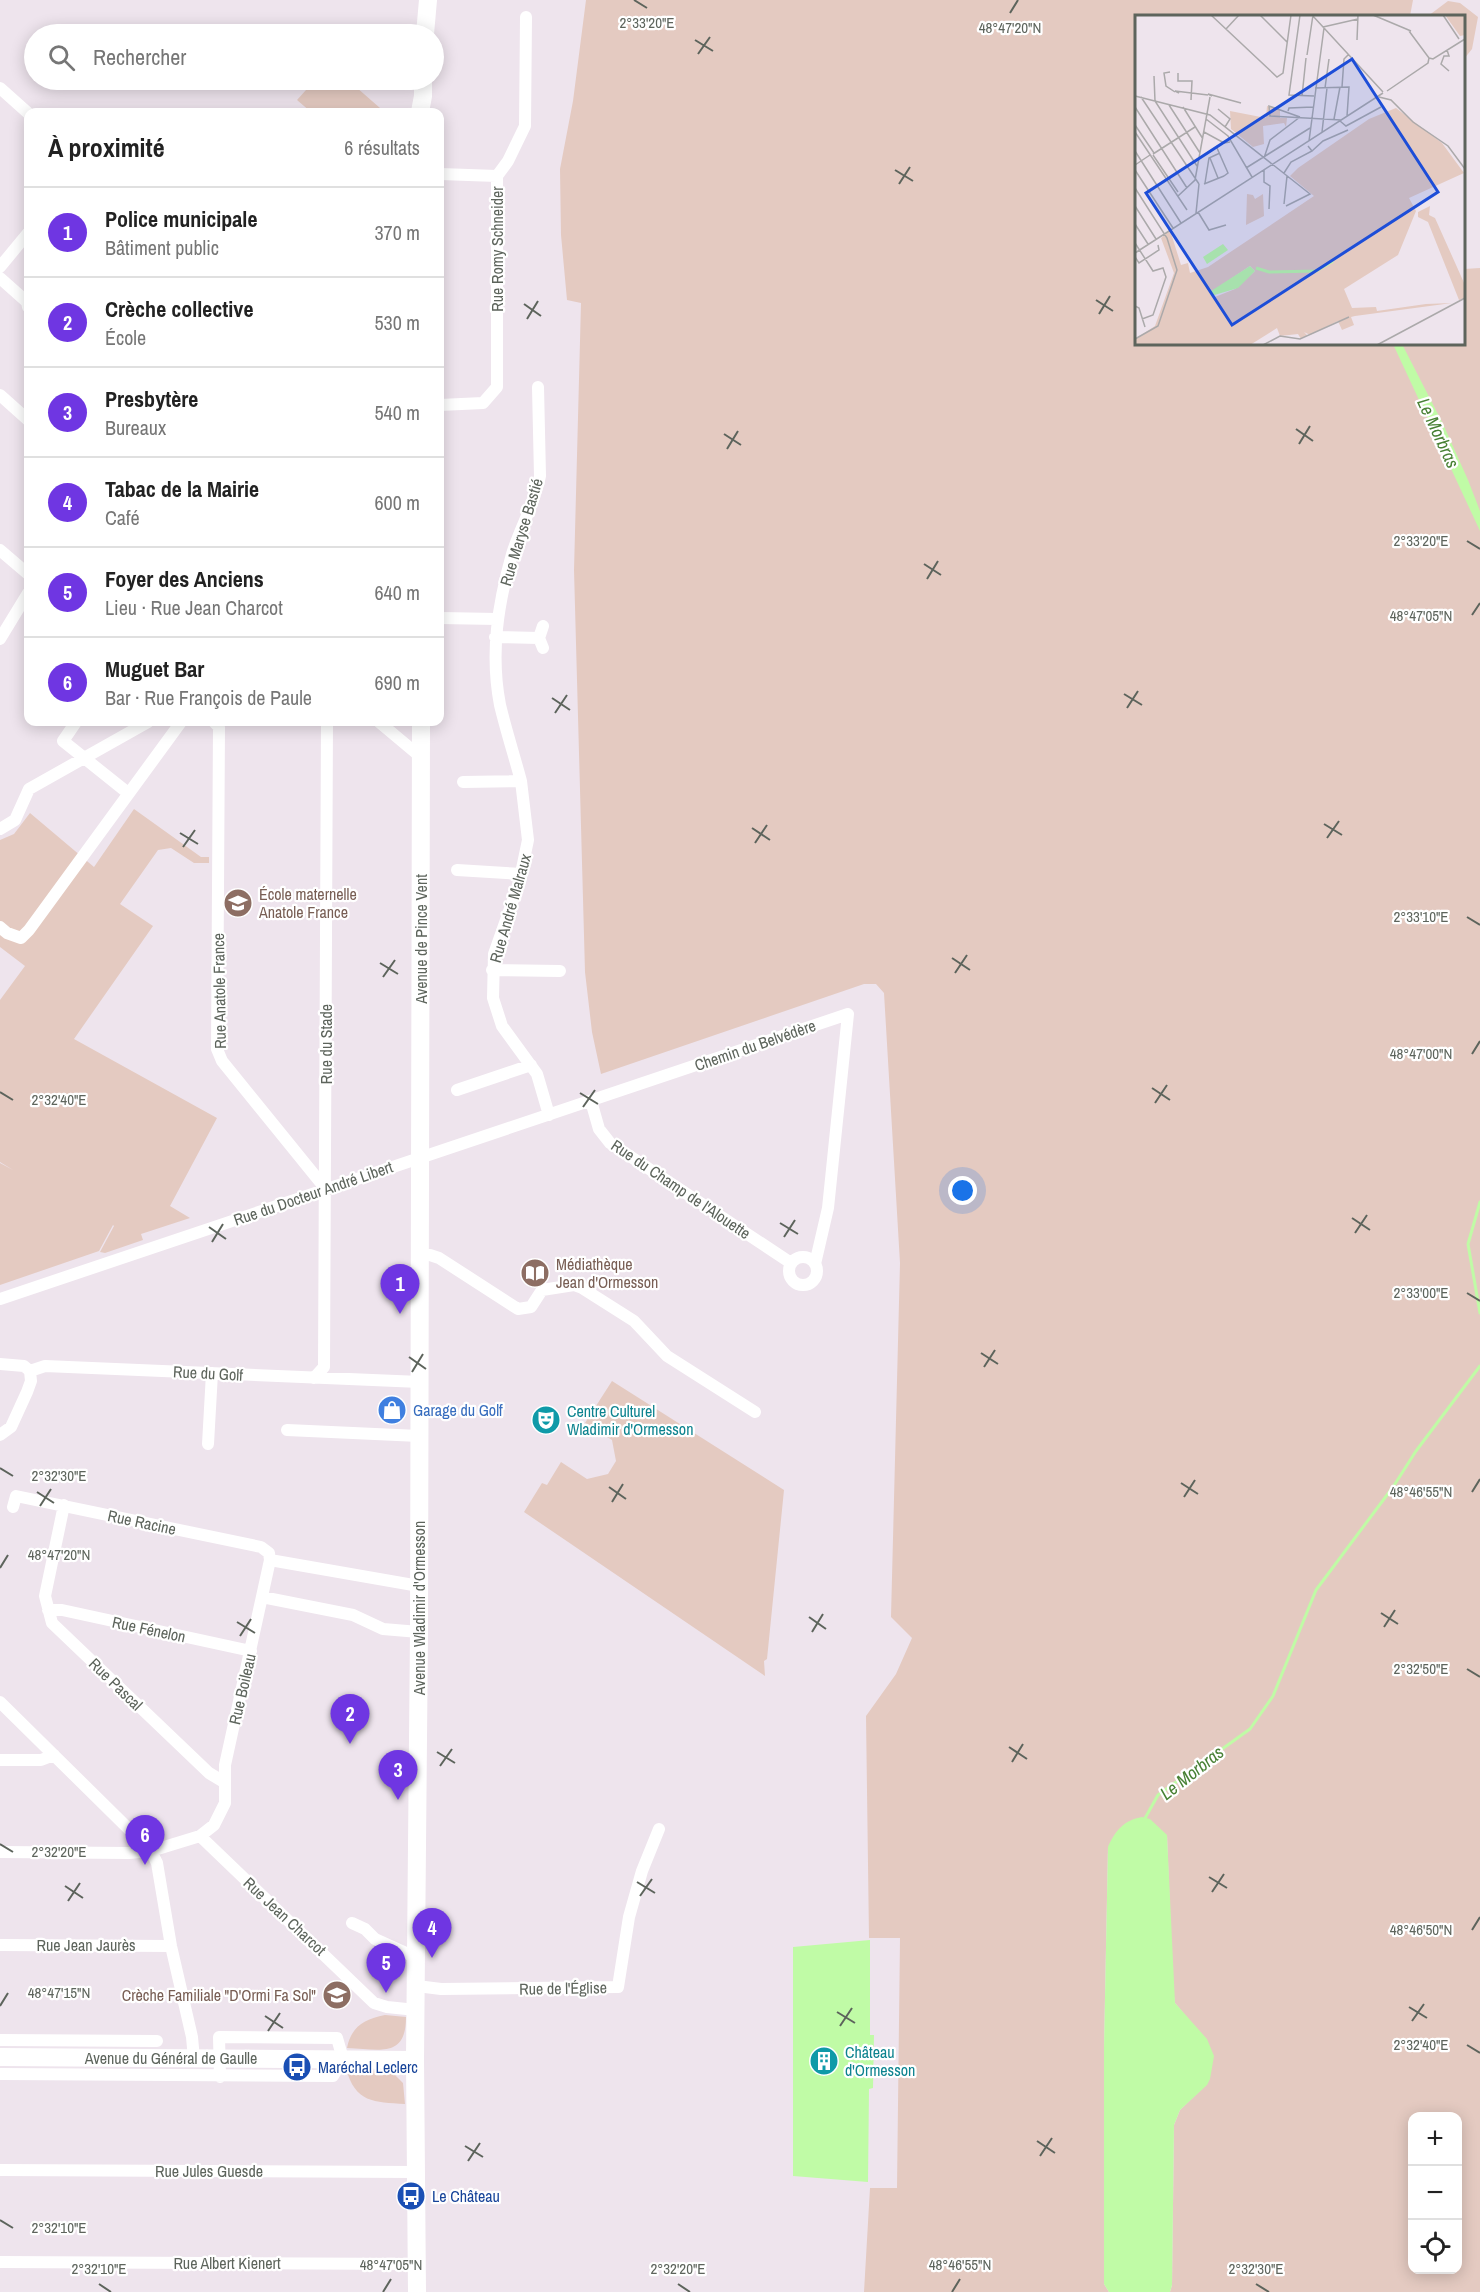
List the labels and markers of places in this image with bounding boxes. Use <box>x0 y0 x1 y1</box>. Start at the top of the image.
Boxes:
place label: École maternelle Anatole France <box>258 883 357 923</box>
school or university icon: École maternelle Anatole France <box>222 887 254 919</box>
place label: Médiathèque Jean d'Ormesson <box>556 1253 658 1293</box>
library icon: Médiathèque Jean d'Ormesson <box>519 1257 551 1289</box>
pin: 1 <box>380 1264 420 1314</box>
shop icon: Garage du Golf <box>376 1394 408 1426</box>
place label: Garage du Golf <box>413 1399 503 1421</box>
place label: Centre Culturel Wladimir d'Ormesson <box>567 1400 693 1440</box>
theatre icon: Centre Culturel Wladimir d'Ormesson <box>530 1404 562 1436</box>
pin: 2 <box>330 1694 370 1744</box>
pin: 3 <box>378 1750 418 1800</box>
pin: 6 <box>126 1816 164 1865</box>
pin: 4 <box>412 1908 452 1958</box>
pin: 5 <box>366 1944 406 1993</box>
school or university icon: Crèche Familiale "D'Ormi Fa Sol" <box>321 1979 353 2011</box>
place label: Crèche Familiale "D'Ormi Fa Sol" <box>122 1984 316 2006</box>
place label: Château d'Ormesson <box>845 2041 915 2081</box>
building icon: Château d'Ormesson <box>808 2045 840 2077</box>
bus stop icon: Maréchal Leclerc <box>281 2051 313 2083</box>
place label: Maréchal Leclerc <box>318 2056 418 2078</box>
bus stop icon: Le Château <box>395 2180 427 2212</box>
place label: Le Château <box>432 2185 500 2207</box>

